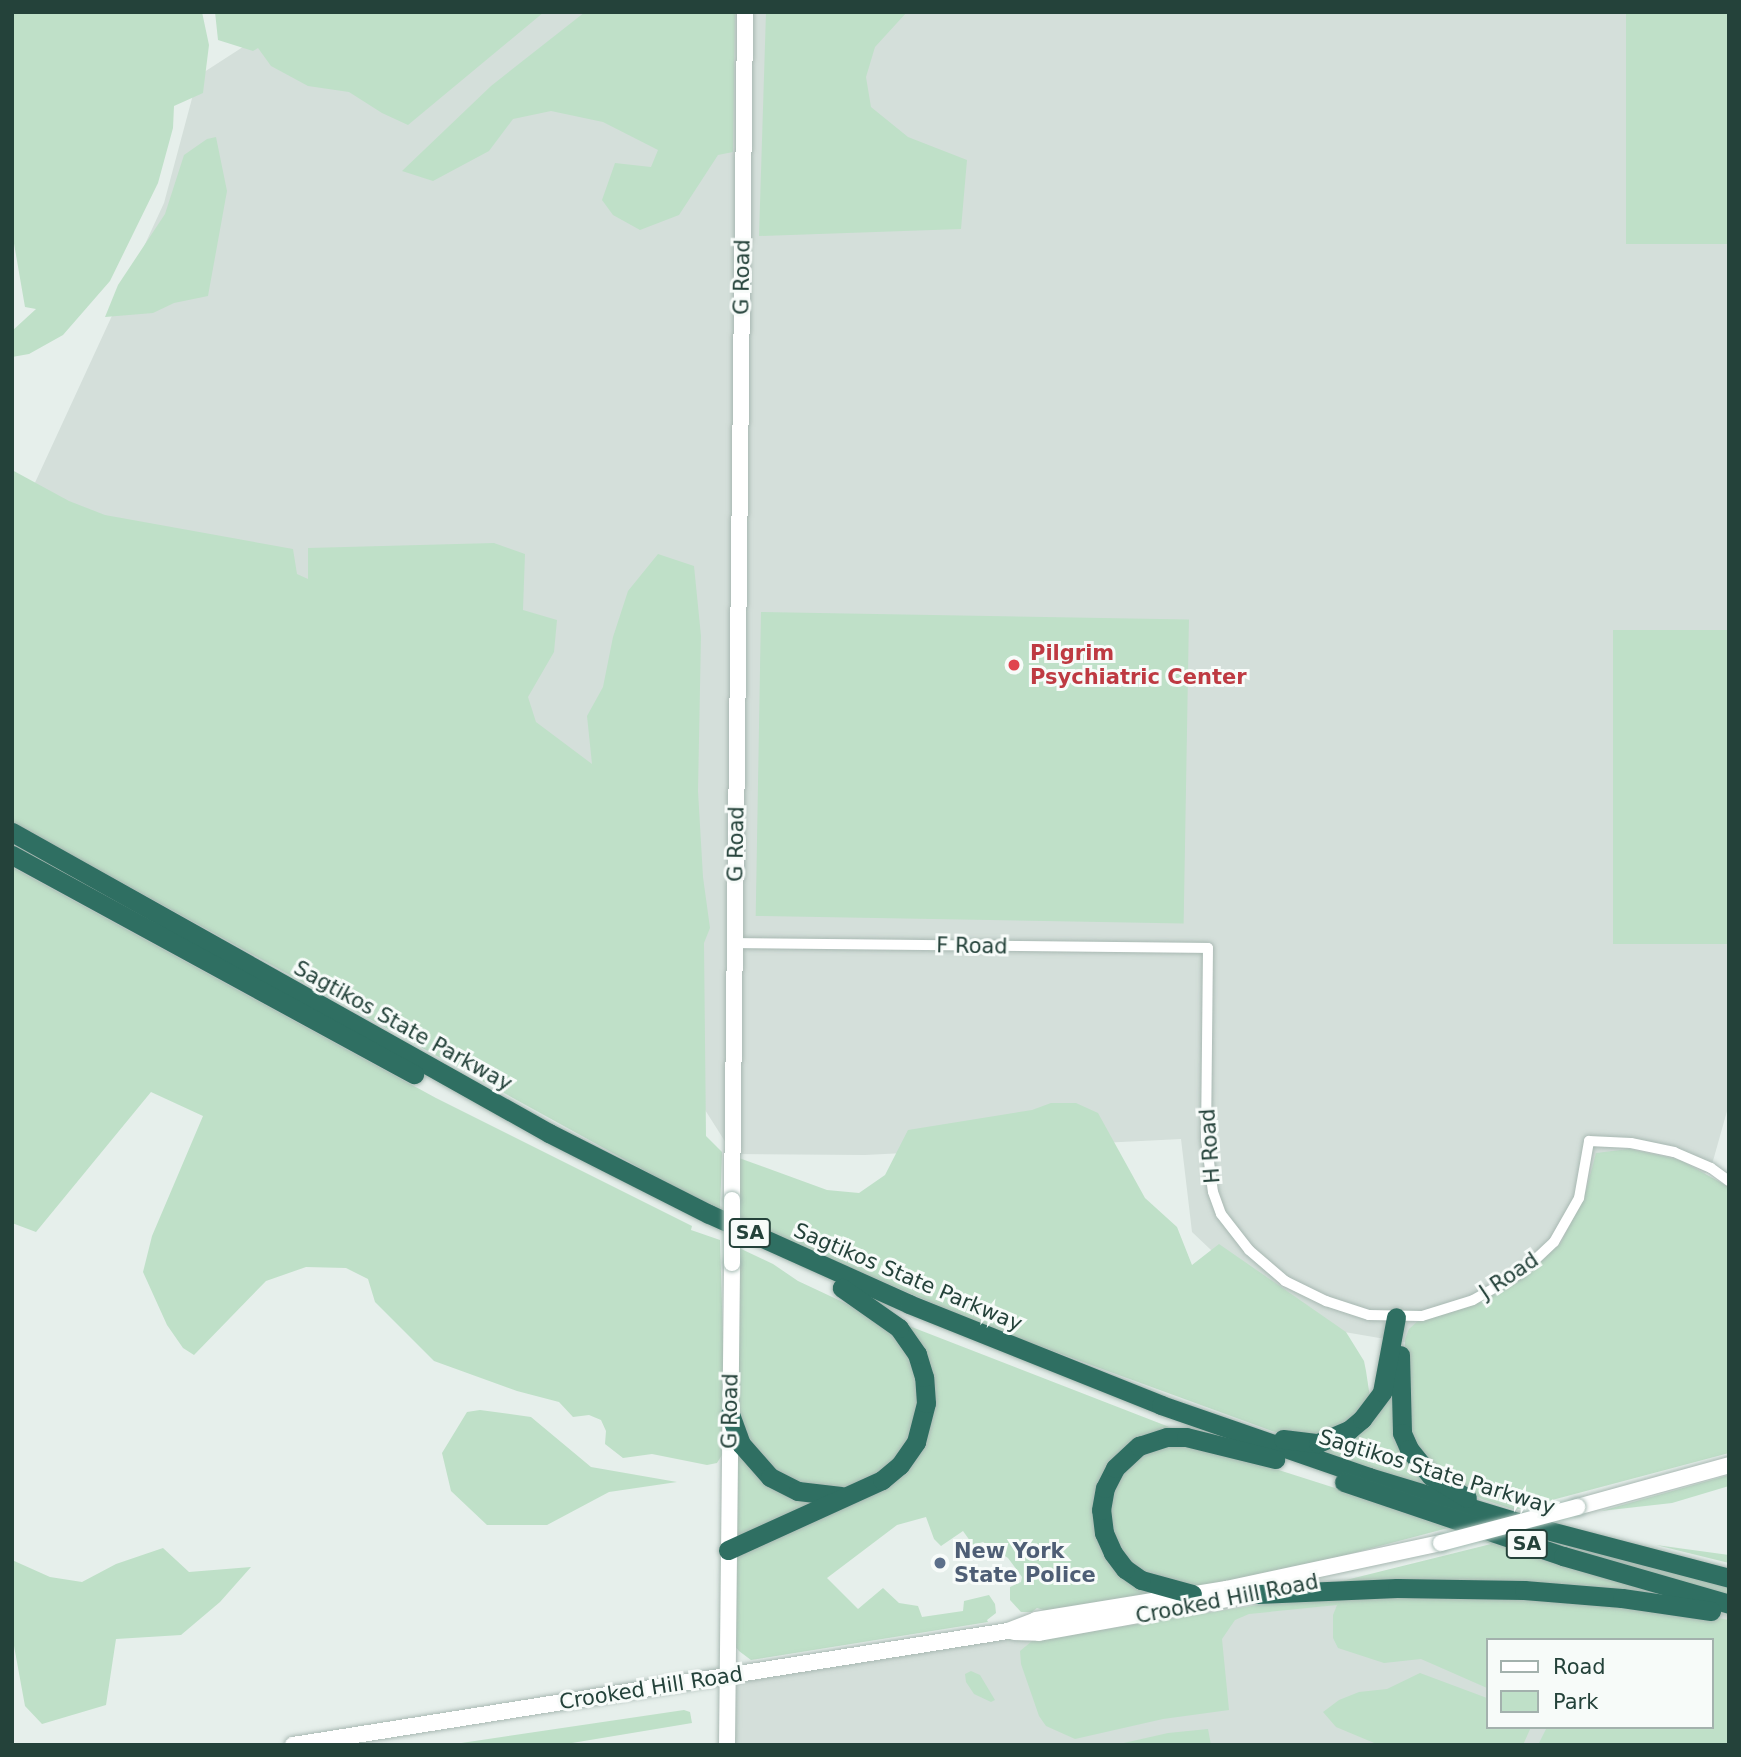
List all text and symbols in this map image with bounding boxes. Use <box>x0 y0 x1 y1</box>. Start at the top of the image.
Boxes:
street label: G Road <box>729 239 755 315</box>
place label: Pilgrim Psychiatric Center <box>1030 640 1247 690</box>
marker: Pilgrim Psychiatric Center <box>1004 655 1024 675</box>
street label: G Road <box>723 806 749 882</box>
street label: F Road <box>936 933 1008 959</box>
street label: Sagtikos State Parkway <box>289 955 517 1097</box>
street label: H Road <box>1195 1108 1225 1184</box>
street label: Sagtikos State Parkway <box>790 1217 1026 1337</box>
road number: SA <box>727 1218 773 1248</box>
street label: J Road <box>1475 1247 1543 1305</box>
street label: G Road <box>717 1373 743 1449</box>
street label: Sagtikos State Parkway <box>1316 1424 1558 1520</box>
road number: SA <box>1504 1528 1550 1560</box>
place label: New York State Police <box>954 1538 1096 1588</box>
marker: New York State Police <box>932 1555 948 1571</box>
street label: Crooked Hill Road <box>1134 1569 1320 1629</box>
legend <box>1486 1638 1713 1729</box>
text: Road <box>1553 1655 1606 1679</box>
street label: Crooked Hill Road <box>557 1661 745 1715</box>
text: Park <box>1553 1690 1598 1714</box>

